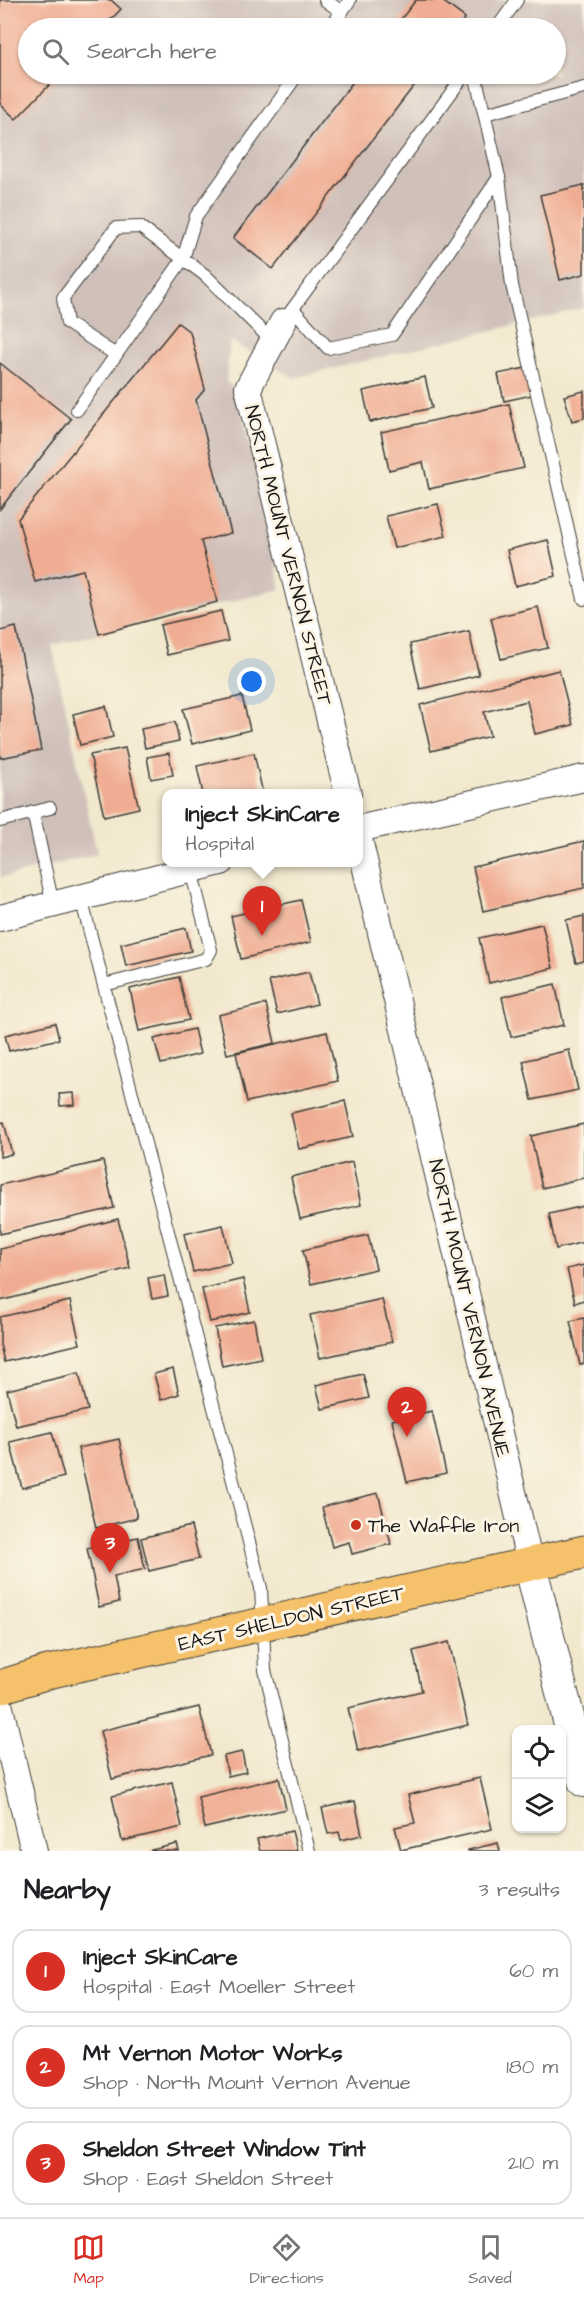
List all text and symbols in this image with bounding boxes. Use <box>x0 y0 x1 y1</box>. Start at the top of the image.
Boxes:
search box <box>18 18 566 84</box>
icon: search <box>39 35 72 68</box>
text: Search here <box>87 36 217 67</box>
street label: NORTH MOUNT VERNON STREET <box>237 403 339 708</box>
your location <box>237 667 266 696</box>
popup <box>162 789 363 867</box>
text: Inject SkinCare <box>185 799 340 830</box>
text: Hospital <box>185 830 254 858</box>
pin: 1 <box>242 886 282 936</box>
street label: NORTH MOUNT VERNON AVENUE <box>421 1157 517 1460</box>
pin: 2 <box>388 1388 426 1437</box>
place label: The Waffle Iron <box>368 1512 519 1540</box>
marker: The Waffle Iron <box>349 1518 363 1532</box>
pin: 3 <box>90 1524 130 1573</box>
street label: EAST SHELDON STREET <box>175 1579 408 1659</box>
map controls <box>512 1725 566 1833</box>
button: locate <box>512 1725 566 1779</box>
button: layers <box>512 1779 566 1833</box>
text: Nearby <box>24 1872 111 1908</box>
text: 3 results <box>478 1876 560 1904</box>
text: Inject SkinCare <box>83 1942 238 1973</box>
text: 1 <box>44 1957 47 1985</box>
text: 60 m <box>509 1957 558 1985</box>
text: Hospital · East Moeller Street <box>83 1973 355 2001</box>
text: Mt Vernon Motor Works <box>83 2038 342 2069</box>
text: 2 <box>40 2053 51 2081</box>
text: 180 m <box>506 2053 558 2081</box>
text: Shop · North Mount Vernon Avenue <box>83 2069 410 2097</box>
text: Sheldon Street Window Tint <box>83 2134 366 2165</box>
text: 3 <box>40 2149 51 2177</box>
text: 210 m <box>508 2149 558 2177</box>
text: Shop · East Sheldon Street <box>83 2165 333 2193</box>
tab: Map <box>72 2231 105 2289</box>
tab: Directions <box>250 2231 324 2289</box>
tab: Saved <box>468 2231 512 2289</box>

